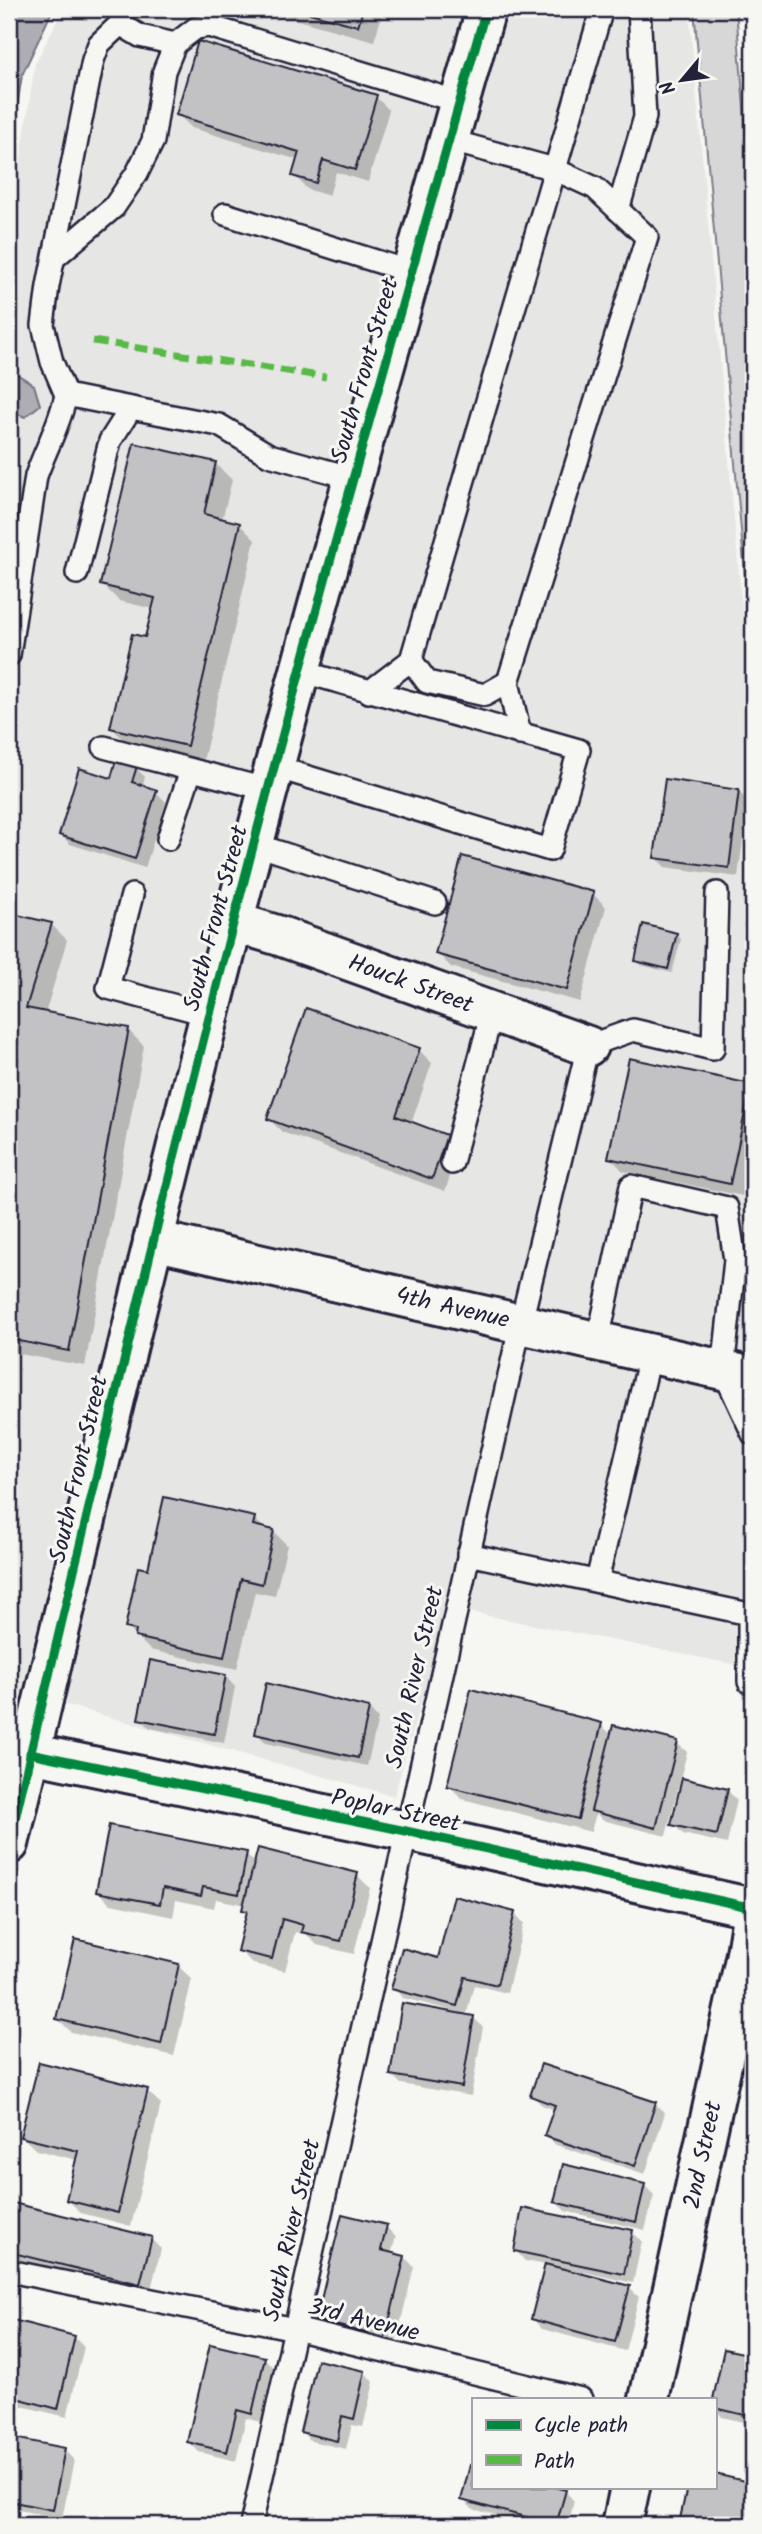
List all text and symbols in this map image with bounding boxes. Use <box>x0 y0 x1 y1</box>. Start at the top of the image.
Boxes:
north arrow <box>646 46 716 116</box>
text: N <box>653 75 685 100</box>
street label: South Front Street <box>320 273 411 468</box>
street label: South Front Street <box>173 820 260 1016</box>
street label: Houck Street <box>342 944 479 1025</box>
street label: 4th Avenue <box>392 1276 514 1341</box>
street label: South Front Street <box>39 1371 120 1567</box>
street label: South River Street <box>376 1582 456 1772</box>
street label: Poplar Street <box>328 1779 464 1844</box>
street label: 2nd Street <box>673 2097 734 2213</box>
street label: South River Street <box>253 2135 333 2325</box>
street label: 3rd Avenue <box>304 2288 424 2353</box>
legend <box>472 2398 716 2488</box>
text: Cycle path <box>534 2410 628 2443</box>
text: Path <box>534 2446 575 2479</box>

